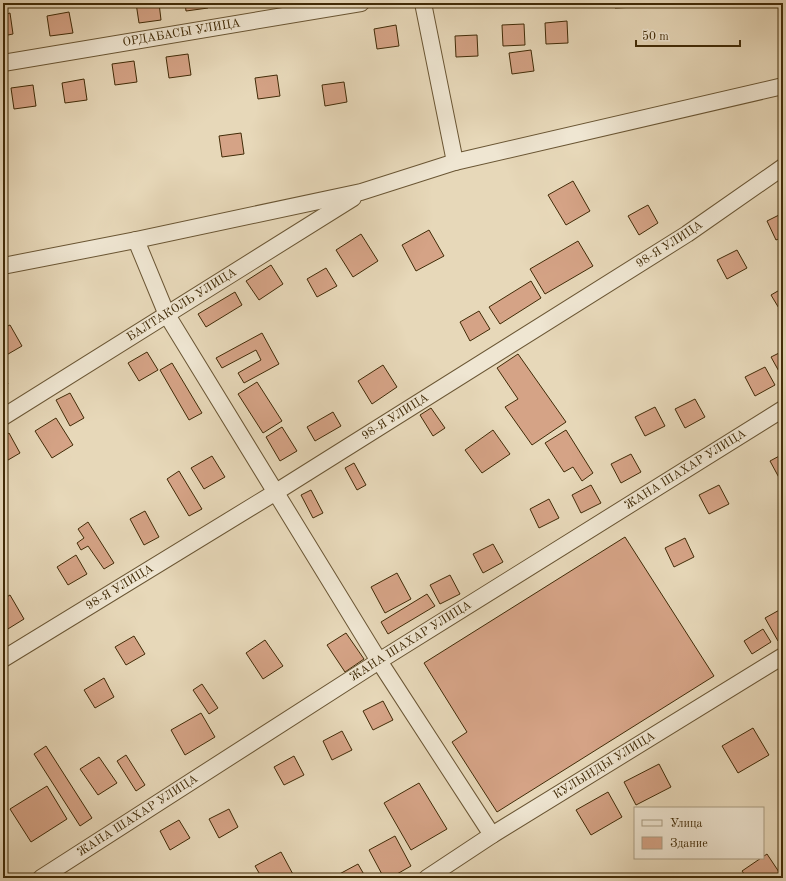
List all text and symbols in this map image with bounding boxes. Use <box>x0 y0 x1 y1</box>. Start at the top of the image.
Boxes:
street label: ОРДАБАСЫ УЛИЦА <box>122 17 241 49</box>
scale bar <box>636 22 740 48</box>
text: 50 m <box>642 30 669 43</box>
street label: 98-Я УЛИЦА <box>634 219 705 270</box>
street label: БАЛТАКОЛЬ УЛИЦА <box>125 266 239 344</box>
street label: 98-Я УЛИЦА <box>360 392 431 442</box>
street label: ЖАНА ШАХАР УЛИЦА <box>623 427 748 512</box>
street label: 98-Я УЛИЦА <box>84 562 156 613</box>
street label: ЖАНА ШАХАР УЛИЦА <box>348 599 474 684</box>
street label: КУЛЫНДЫ УЛИЦА <box>551 730 658 802</box>
street label: ЖАНА ШАХАР УЛИЦА <box>75 773 200 859</box>
legend <box>634 807 764 859</box>
text: Улица <box>670 818 703 830</box>
text: Здание <box>670 838 708 850</box>

